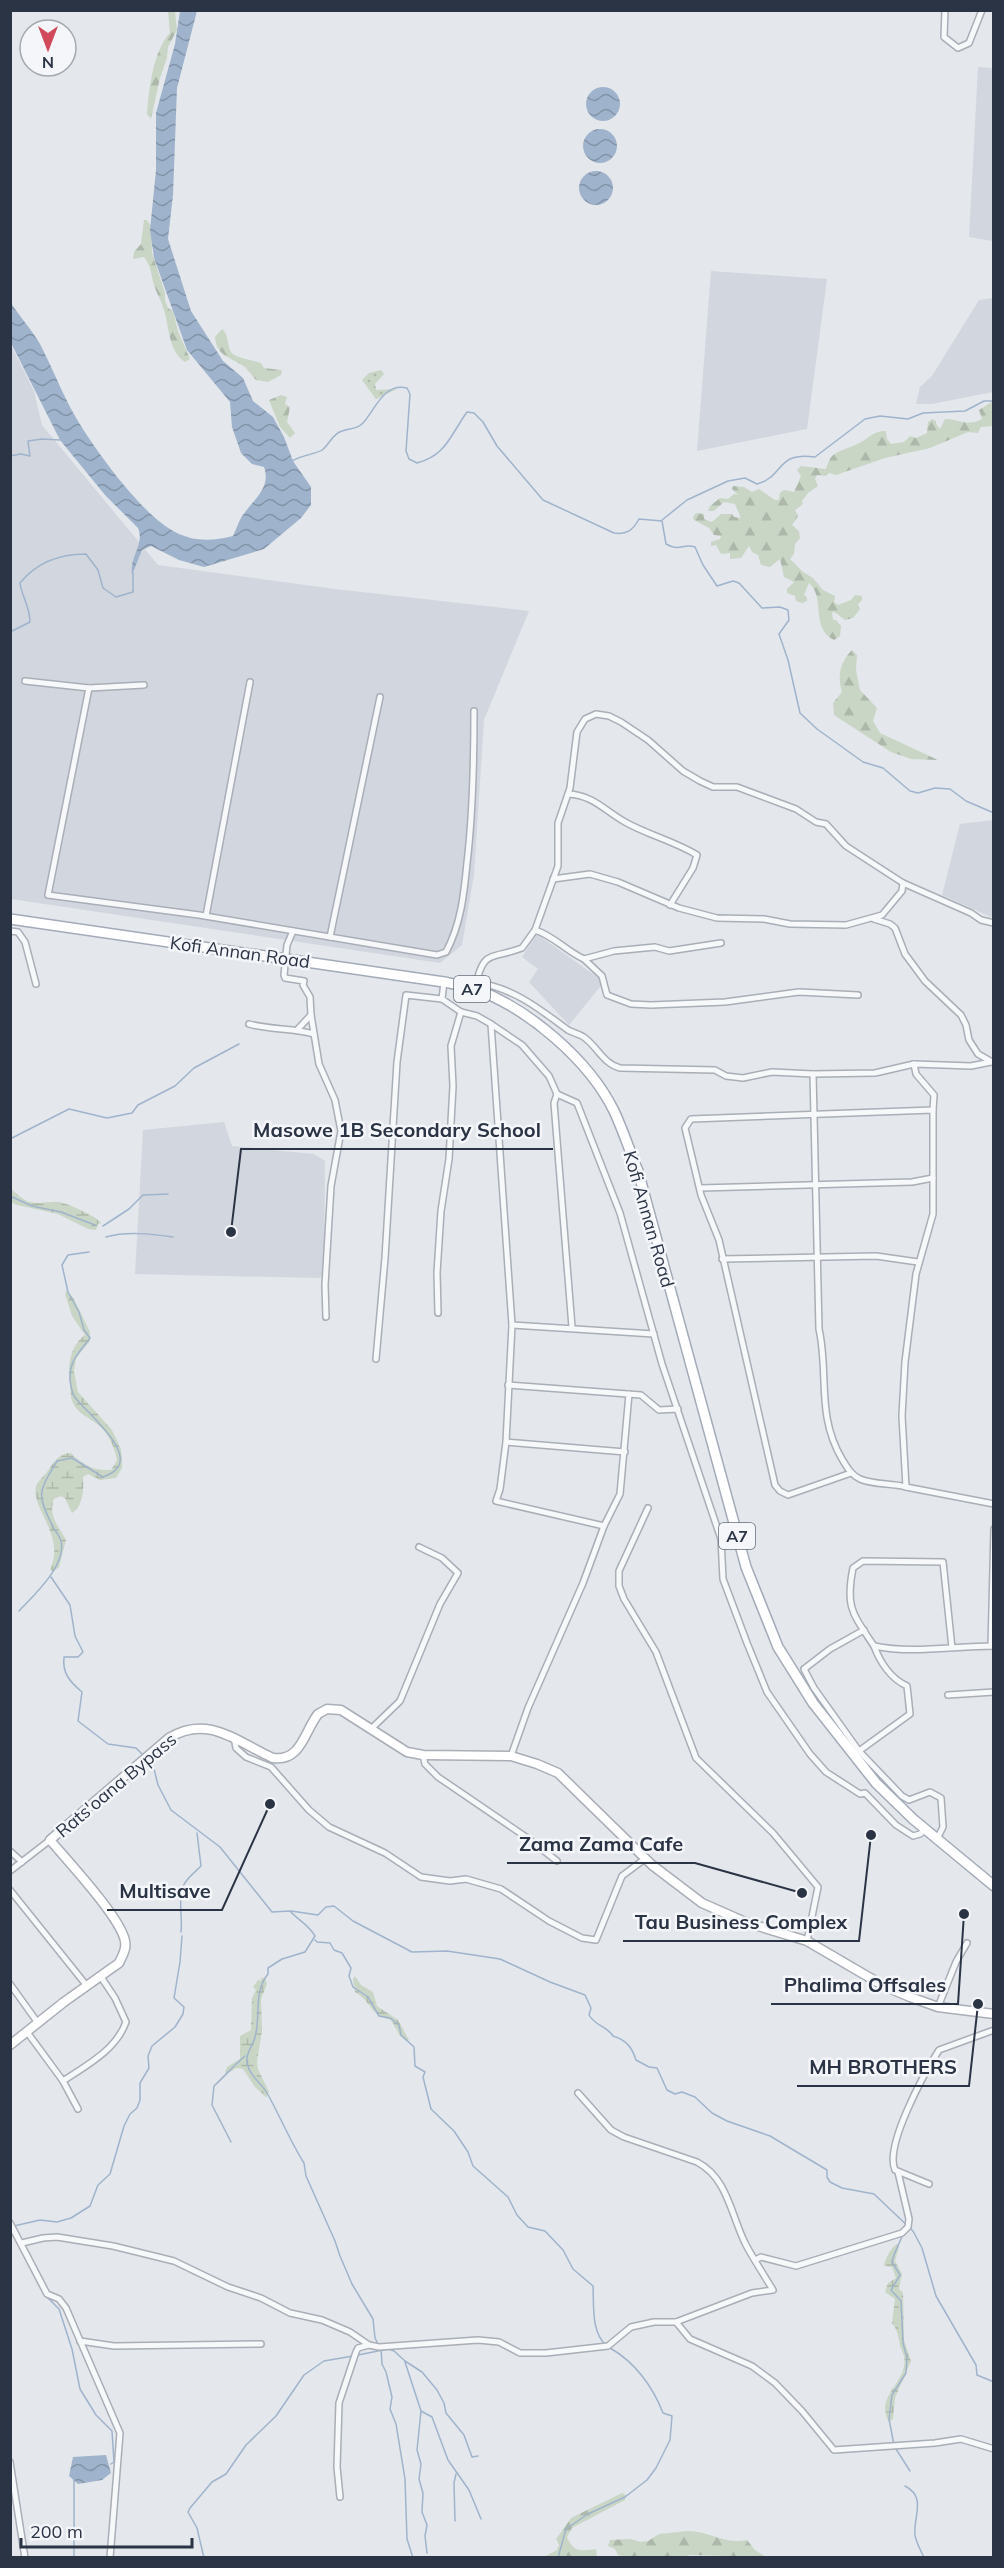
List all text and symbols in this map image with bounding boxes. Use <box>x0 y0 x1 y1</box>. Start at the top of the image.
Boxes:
north arrow <box>18 18 78 78</box>
text: N <box>42 53 54 73</box>
street label: Kofi Annan Road <box>169 931 311 973</box>
road number: A7 <box>454 976 490 1002</box>
callout: Masowe 1B Secondary School <box>241 1111 553 1149</box>
text: Masowe 1B Secondary School <box>253 1117 541 1142</box>
street label: Kofi Annan Road <box>619 1148 679 1290</box>
road number: A7 <box>719 1523 755 1549</box>
street label: Rats'oana Bypass <box>51 1728 181 1842</box>
callout: Zama Zama Cafe <box>507 1825 695 1863</box>
text: Zama Zama Cafe <box>519 1831 683 1856</box>
callout: Multisave <box>107 1872 222 1910</box>
text: Multisave <box>119 1878 211 1903</box>
callout: Tau Business Complex <box>623 1903 859 1941</box>
text: Tau Business Complex <box>635 1909 848 1934</box>
callout: Phalima Offsales <box>771 1966 958 2004</box>
text: Phalima Offsales <box>784 1972 946 1997</box>
callout: MH BROTHERS <box>797 2048 969 2086</box>
text: MH BROTHERS <box>809 2054 957 2079</box>
scale bar <box>21 2511 192 2549</box>
text: 200 m <box>30 2520 83 2543</box>

